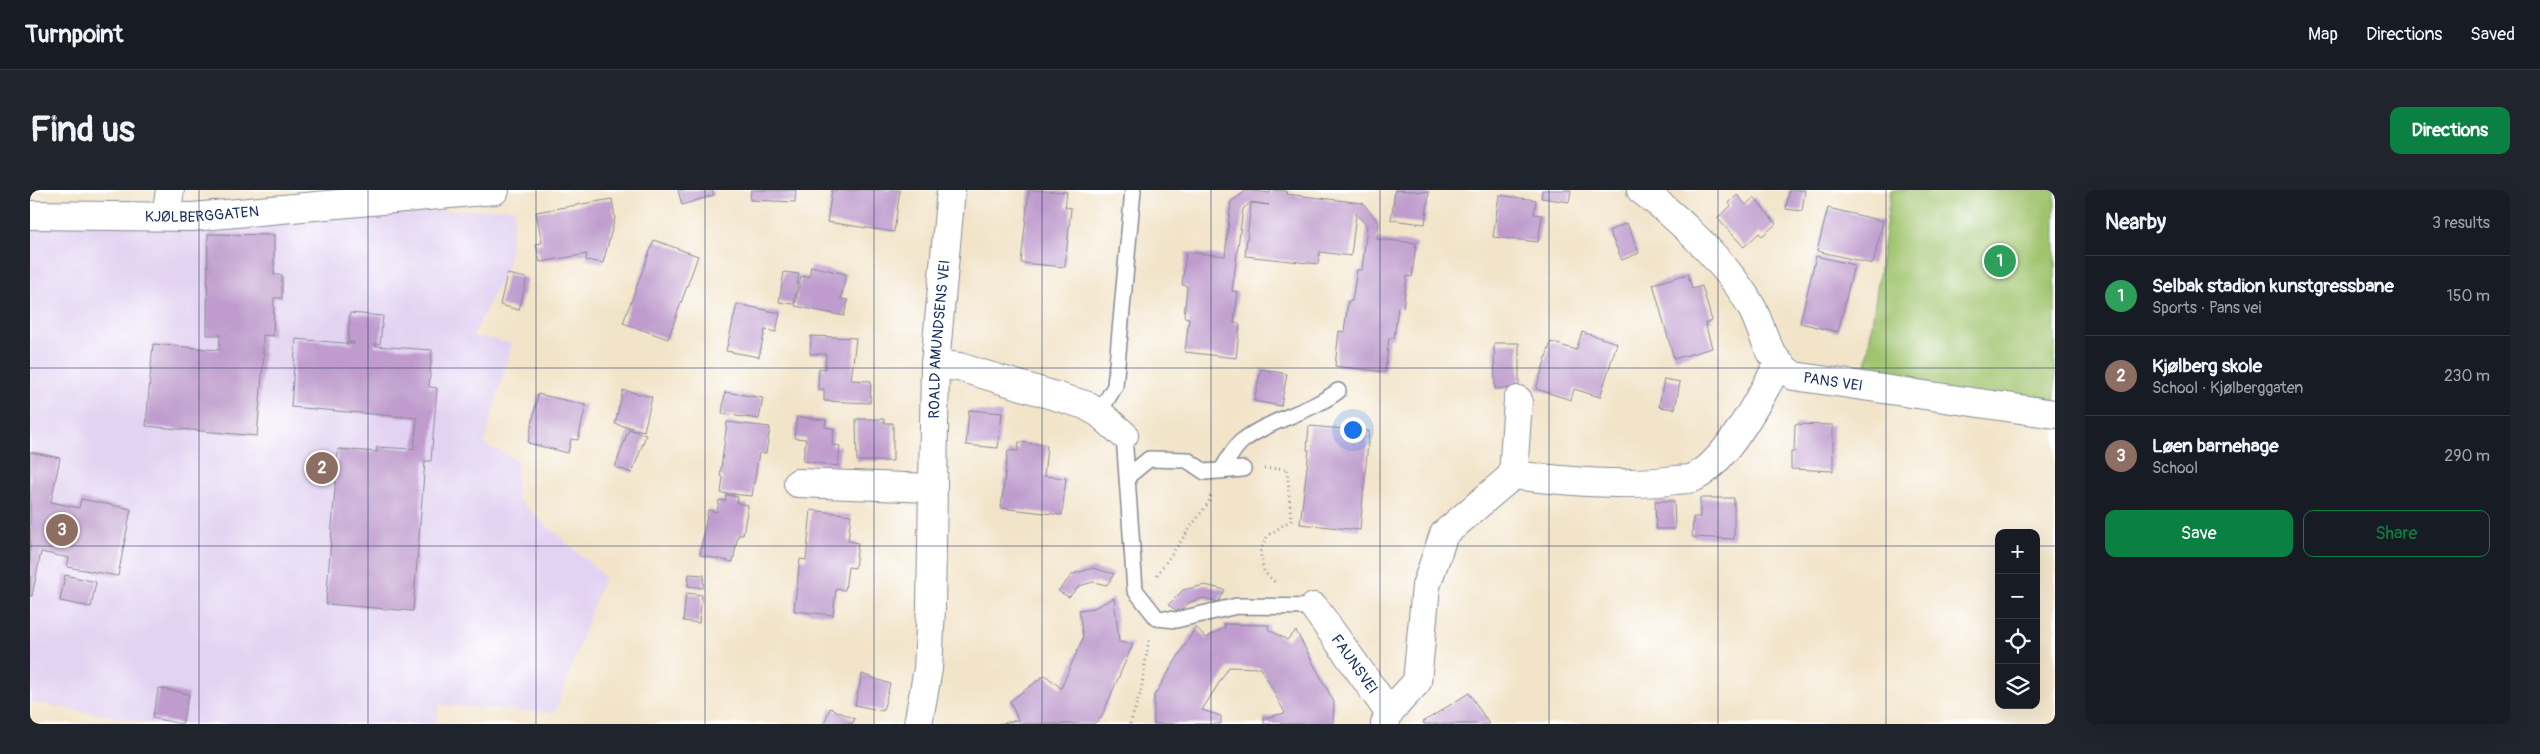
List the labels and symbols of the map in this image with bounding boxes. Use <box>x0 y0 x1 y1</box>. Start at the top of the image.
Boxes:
street label: KJØLBERGGATEN <box>145 202 260 227</box>
pin: 1 <box>1984 242 2016 280</box>
street label: ROALD AMUNDSENS VEI <box>925 259 955 419</box>
street label: PANS VEI <box>1802 368 1864 396</box>
your location <box>1340 417 1366 443</box>
pin: 2 <box>306 449 338 487</box>
pin: 3 <box>46 511 78 549</box>
street label: FAUNSVEI <box>1327 631 1382 698</box>

